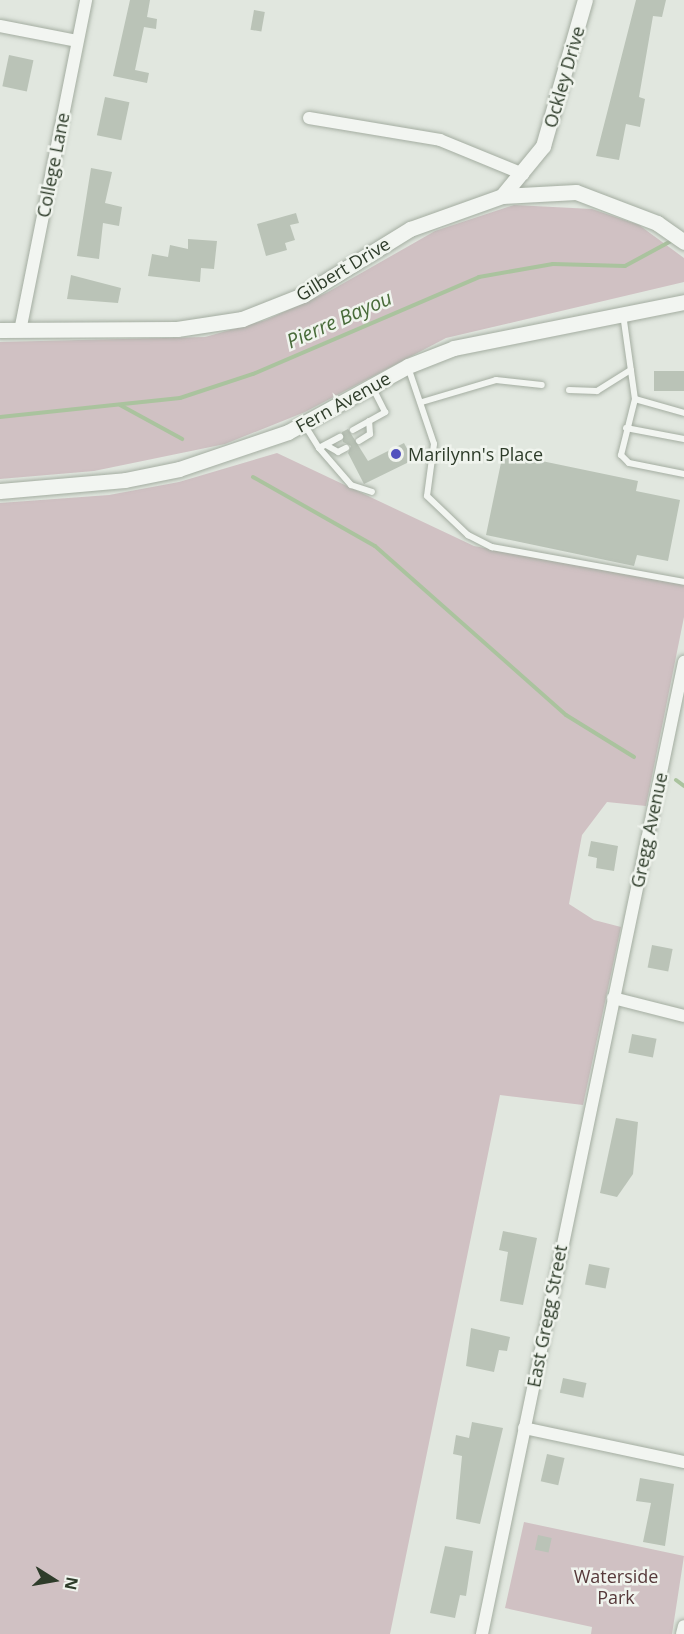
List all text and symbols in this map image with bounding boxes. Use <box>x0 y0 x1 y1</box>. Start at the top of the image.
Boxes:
street label: Ockley Drive <box>539 24 589 130</box>
street label: College Lane <box>32 111 74 219</box>
street label: Gilbert Drive <box>292 232 394 306</box>
water label: Pierre Bayou <box>283 285 395 353</box>
street label: Fern Avenue <box>292 367 394 437</box>
place label: Marilynn's Place <box>408 443 543 465</box>
marker: Marilynn's Place <box>389 447 403 461</box>
street label: Gregg Avenue <box>626 770 672 890</box>
street label: East Gregg Street <box>523 1243 571 1389</box>
north arrow <box>24 1550 84 1610</box>
park label: Waterside Park <box>574 1566 658 1608</box>
text: N <box>60 1575 84 1592</box>

